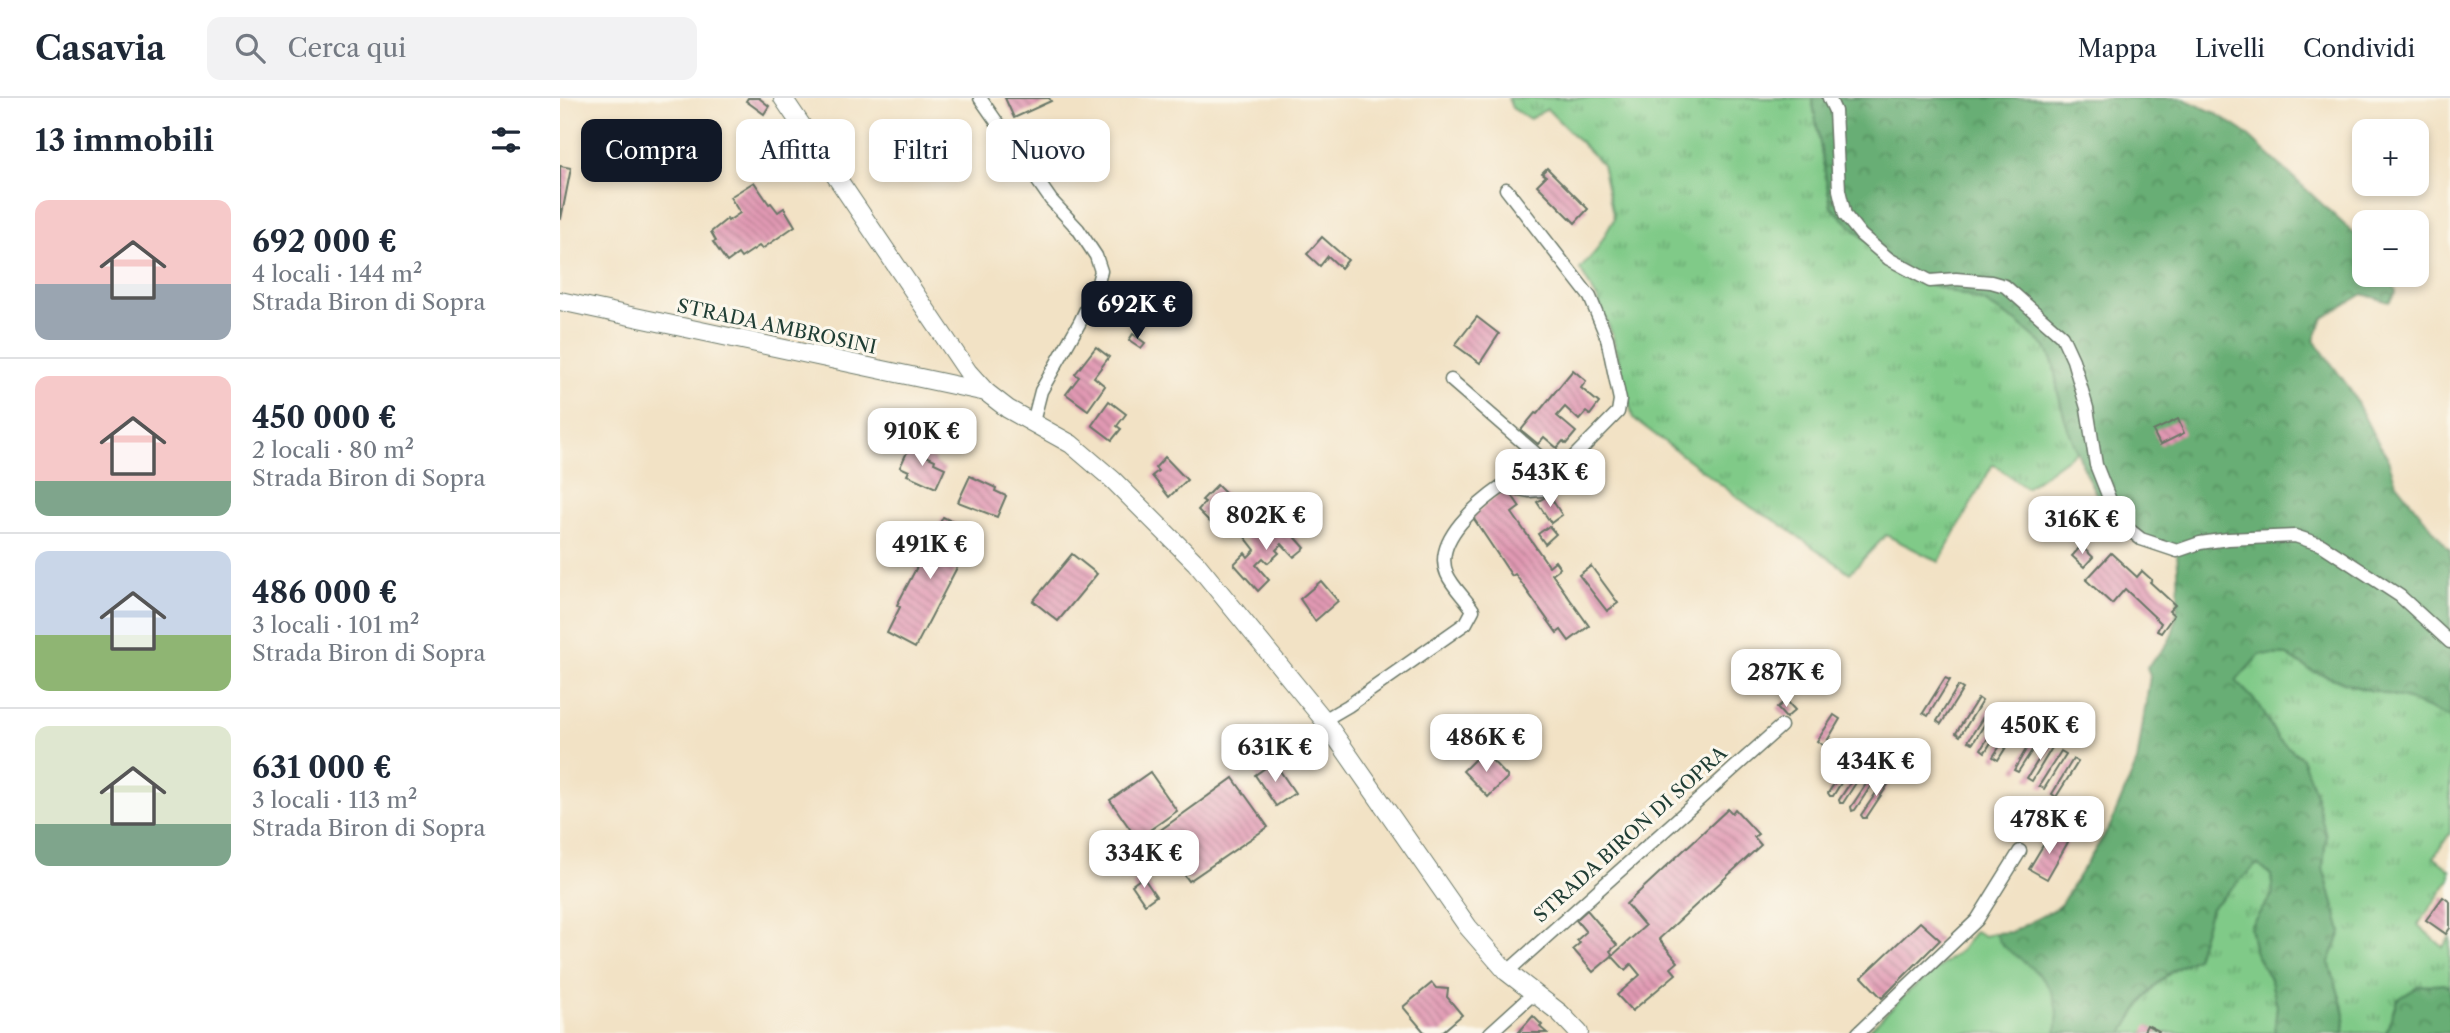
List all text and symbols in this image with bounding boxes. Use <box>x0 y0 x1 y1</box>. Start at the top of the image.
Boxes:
search box <box>207 17 697 80</box>
text: Casavia <box>35 28 165 69</box>
icon: search <box>231 29 269 67</box>
text: Cerca qui <box>287 32 406 64</box>
text: Mappa <box>2078 34 2157 63</box>
text: Livelli <box>2195 34 2265 63</box>
text: Condividi <box>2303 34 2415 63</box>
chip: Compra <box>581 119 722 182</box>
chip: Affitta <box>736 119 855 182</box>
chip: Filtri <box>869 119 972 182</box>
chip: Nuovo <box>986 119 1110 182</box>
map controls <box>2352 119 2429 287</box>
button: + <box>2352 119 2429 196</box>
icon: filters <box>487 121 525 159</box>
text: 13 immobili <box>35 122 214 159</box>
button: − <box>2352 210 2429 287</box>
text: 692 000 € <box>252 223 397 260</box>
icon: home <box>91 228 175 312</box>
text: 4 locali · 144 m² <box>252 260 422 288</box>
pin: 692K € <box>1080 282 1194 341</box>
text: Strada Biron di Sopra <box>252 288 486 316</box>
text: 692K € <box>1097 290 1177 318</box>
street label: STRADA AMBROSINI <box>675 294 879 359</box>
text: 450 000 € <box>252 399 397 436</box>
icon: home <box>91 404 175 488</box>
pin: 910K € <box>865 408 979 468</box>
text: 910K € <box>884 417 960 445</box>
text: 2 locali · 80 m² <box>252 436 414 464</box>
pin: 543K € <box>1493 450 1607 509</box>
text: 543K € <box>1511 458 1589 486</box>
text: Strada Biron di Sopra <box>252 464 486 492</box>
pin: 802K € <box>1209 492 1323 552</box>
pin: 316K € <box>2025 496 2139 556</box>
text: 802K € <box>1226 501 1306 529</box>
text: 316K € <box>2044 505 2120 533</box>
pin: 491K € <box>873 522 987 581</box>
text: 491K € <box>892 530 968 558</box>
text: 486 000 € <box>252 574 398 611</box>
icon: home <box>91 579 175 663</box>
text: 3 locali · 101 m² <box>252 611 419 639</box>
text: Strada Biron di Sopra <box>252 639 486 667</box>
pin: 287K € <box>1729 650 1843 709</box>
text: 287K € <box>1747 658 1825 686</box>
pin: 450K € <box>1983 702 2097 762</box>
text: 450K € <box>2000 711 2080 739</box>
pin: 486K € <box>1429 714 1543 774</box>
text: 486K € <box>1446 723 1526 751</box>
pin: 631K € <box>1218 724 1332 784</box>
text: 631K € <box>1237 733 1313 761</box>
pin: 434K € <box>1819 738 1933 798</box>
street label: STRADA BIRON DI SOPRA <box>1529 741 1732 927</box>
text: 434K € <box>1837 747 1915 775</box>
text: 631 000 € <box>252 749 392 786</box>
icon: home <box>91 754 175 838</box>
text: 3 locali · 113 m² <box>252 786 417 814</box>
pin: 478K € <box>1992 796 2106 856</box>
text: 478K € <box>2010 805 2088 833</box>
text: Strada Biron di Sopra <box>252 814 486 842</box>
pin: 334K € <box>1087 830 1201 890</box>
text: 334K € <box>1105 839 1183 867</box>

